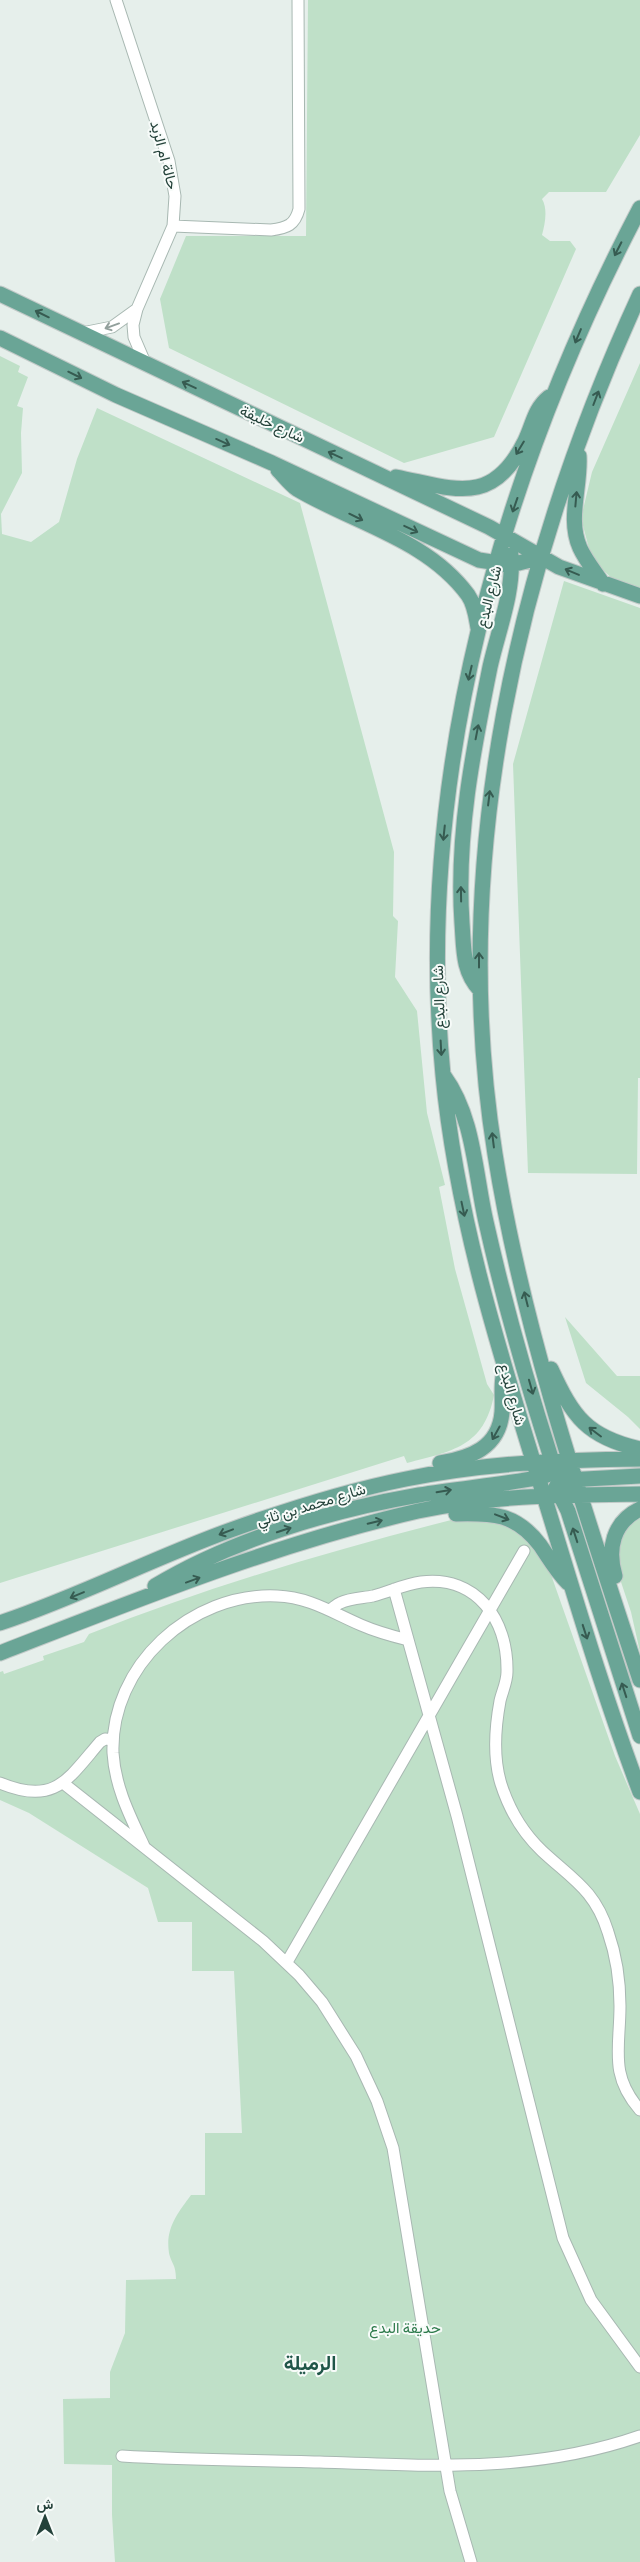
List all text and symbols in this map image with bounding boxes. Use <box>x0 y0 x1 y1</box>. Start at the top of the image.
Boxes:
street label: حالة ام الزبد <box>145 119 182 192</box>
one-way arrow <box>613 241 622 256</box>
one-way arrow <box>35 309 50 318</box>
one-way arrow <box>105 322 120 331</box>
one-way arrow <box>573 328 583 343</box>
one-way arrow <box>67 371 82 380</box>
one-way arrow <box>181 380 196 390</box>
one-way arrow <box>592 391 601 406</box>
street label: شارع خليفة <box>236 401 307 449</box>
one-way arrow <box>215 437 230 447</box>
one-way arrow <box>515 441 525 455</box>
one-way arrow <box>328 449 343 459</box>
one-way arrow <box>572 491 581 507</box>
one-way arrow <box>510 497 519 512</box>
one-way arrow <box>348 513 363 523</box>
one-way arrow <box>403 525 418 535</box>
street label: شارع البدع <box>473 564 507 631</box>
one-way arrow <box>565 567 580 577</box>
one-way arrow <box>465 665 474 681</box>
one-way arrow <box>473 725 482 741</box>
one-way arrow <box>484 791 494 807</box>
one-way arrow <box>439 825 449 841</box>
one-way arrow <box>456 886 465 902</box>
one-way arrow <box>475 953 484 969</box>
street label: شارع البدع <box>429 965 451 1029</box>
one-way arrow <box>436 1040 445 1056</box>
one-way arrow <box>488 1132 498 1148</box>
one-way arrow <box>459 1200 468 1216</box>
one-way arrow <box>521 1291 530 1307</box>
street label: شارع البدع <box>493 1361 529 1428</box>
one-way arrow <box>526 1379 536 1395</box>
one-way arrow <box>490 1426 500 1440</box>
one-way arrow <box>588 1427 602 1437</box>
street label: شارع محمد بن ثاني <box>254 1480 369 1534</box>
one-way arrow <box>435 1486 451 1496</box>
one-way arrow <box>494 1513 509 1522</box>
one-way arrow <box>366 1517 382 1526</box>
one-way arrow <box>275 1525 291 1534</box>
one-way arrow <box>219 1528 234 1537</box>
one-way arrow <box>570 1528 579 1543</box>
one-way arrow <box>185 1575 200 1584</box>
one-way arrow <box>70 1590 85 1600</box>
one-way arrow <box>581 1624 591 1640</box>
one-way arrow <box>619 1683 628 1698</box>
park label: حديقة البدع <box>369 2319 441 2339</box>
district label: الرميلة <box>284 2351 336 2376</box>
north arrow <box>20 2492 70 2542</box>
text: ش <box>37 2496 54 2513</box>

